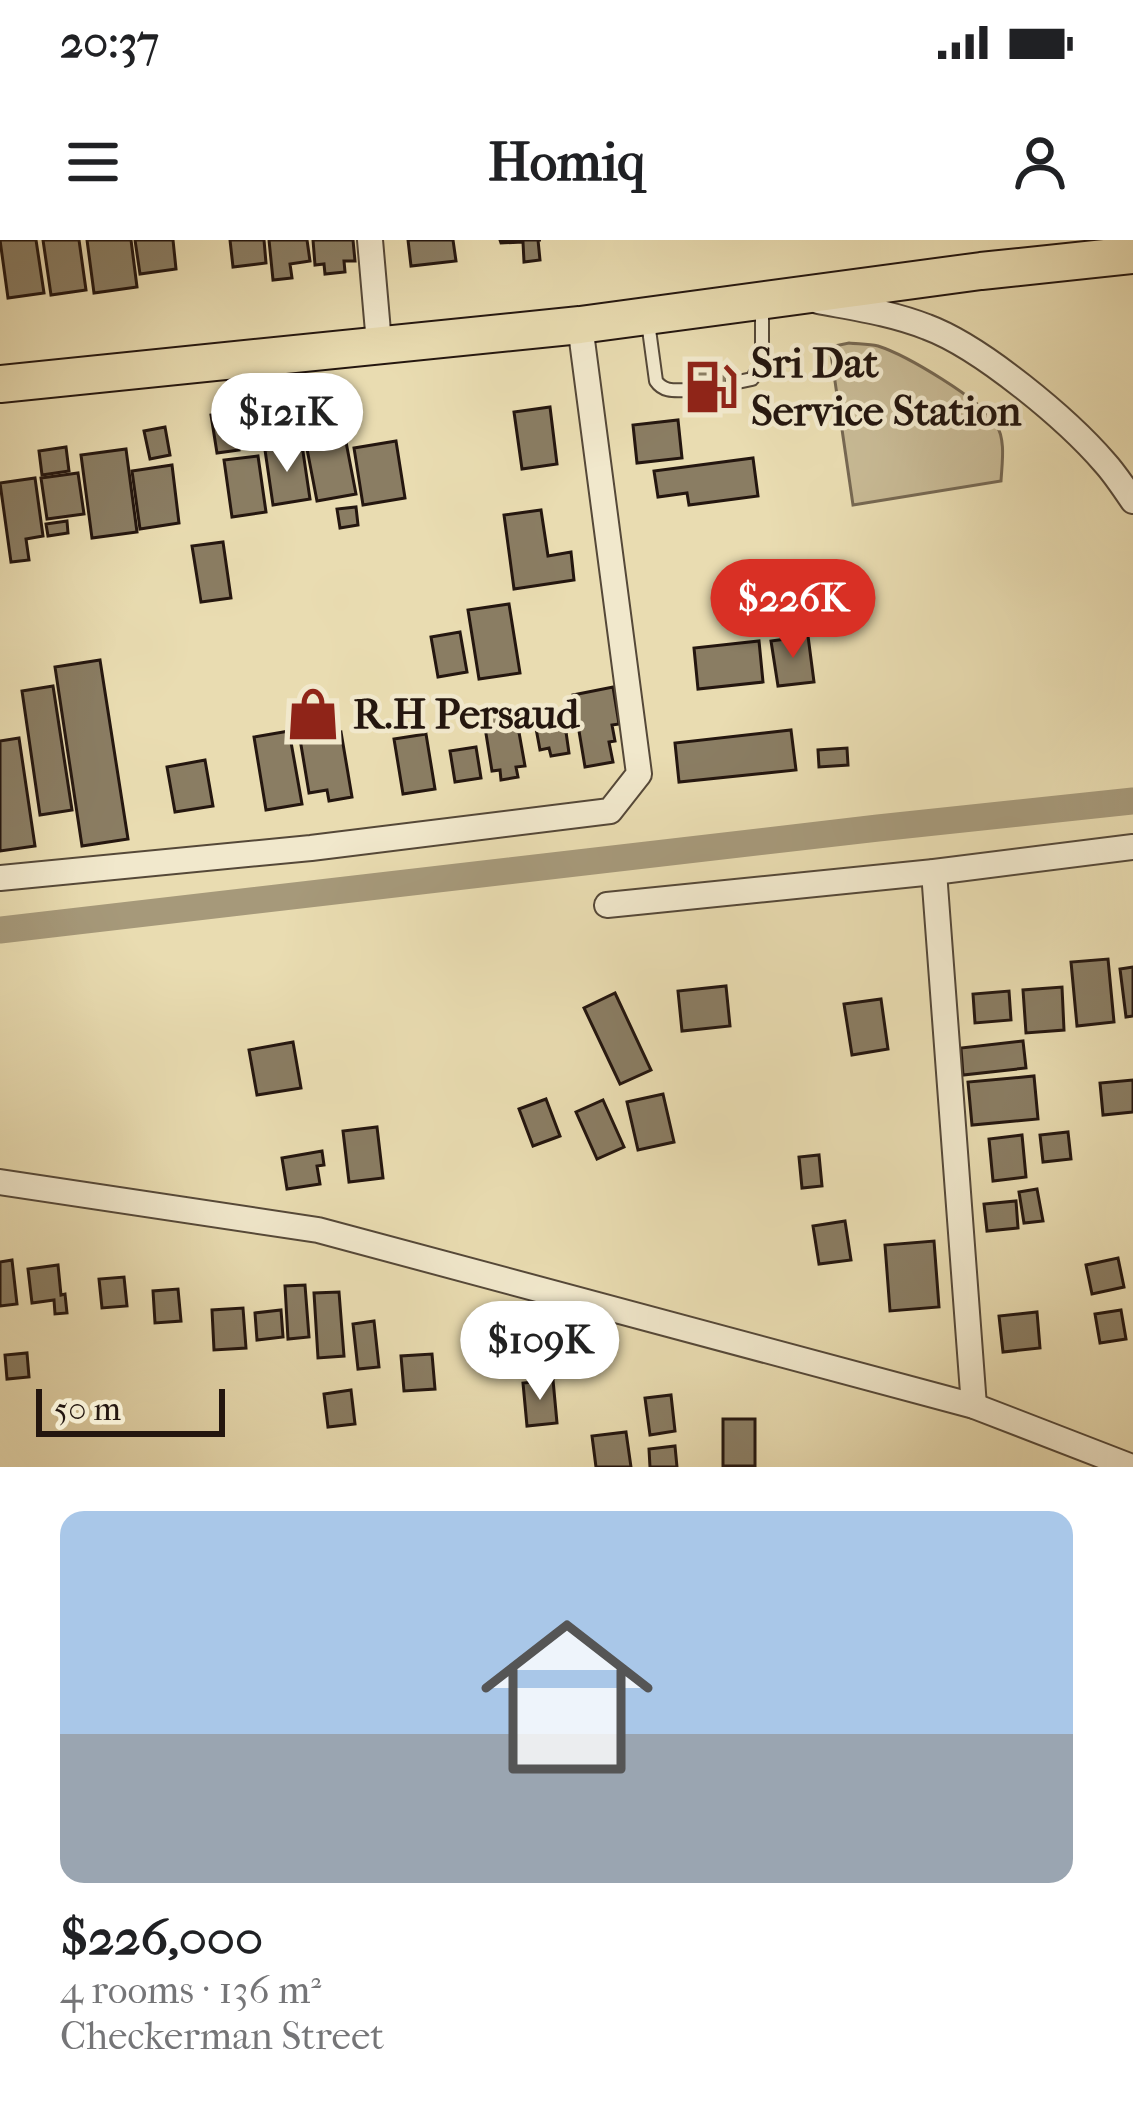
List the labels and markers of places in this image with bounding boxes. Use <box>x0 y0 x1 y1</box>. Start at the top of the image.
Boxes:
place label: Sri Dat Service Station <box>751 339 1022 436</box>
fuel station icon: Sri Dat Service Station <box>682 358 740 416</box>
pin: $121K <box>203 373 371 475</box>
pin: $226K <box>709 559 877 661</box>
shop icon: R.H Persaud <box>284 685 342 743</box>
place label: R.H Persaud <box>353 690 580 739</box>
pin: $109K <box>456 1301 624 1403</box>

